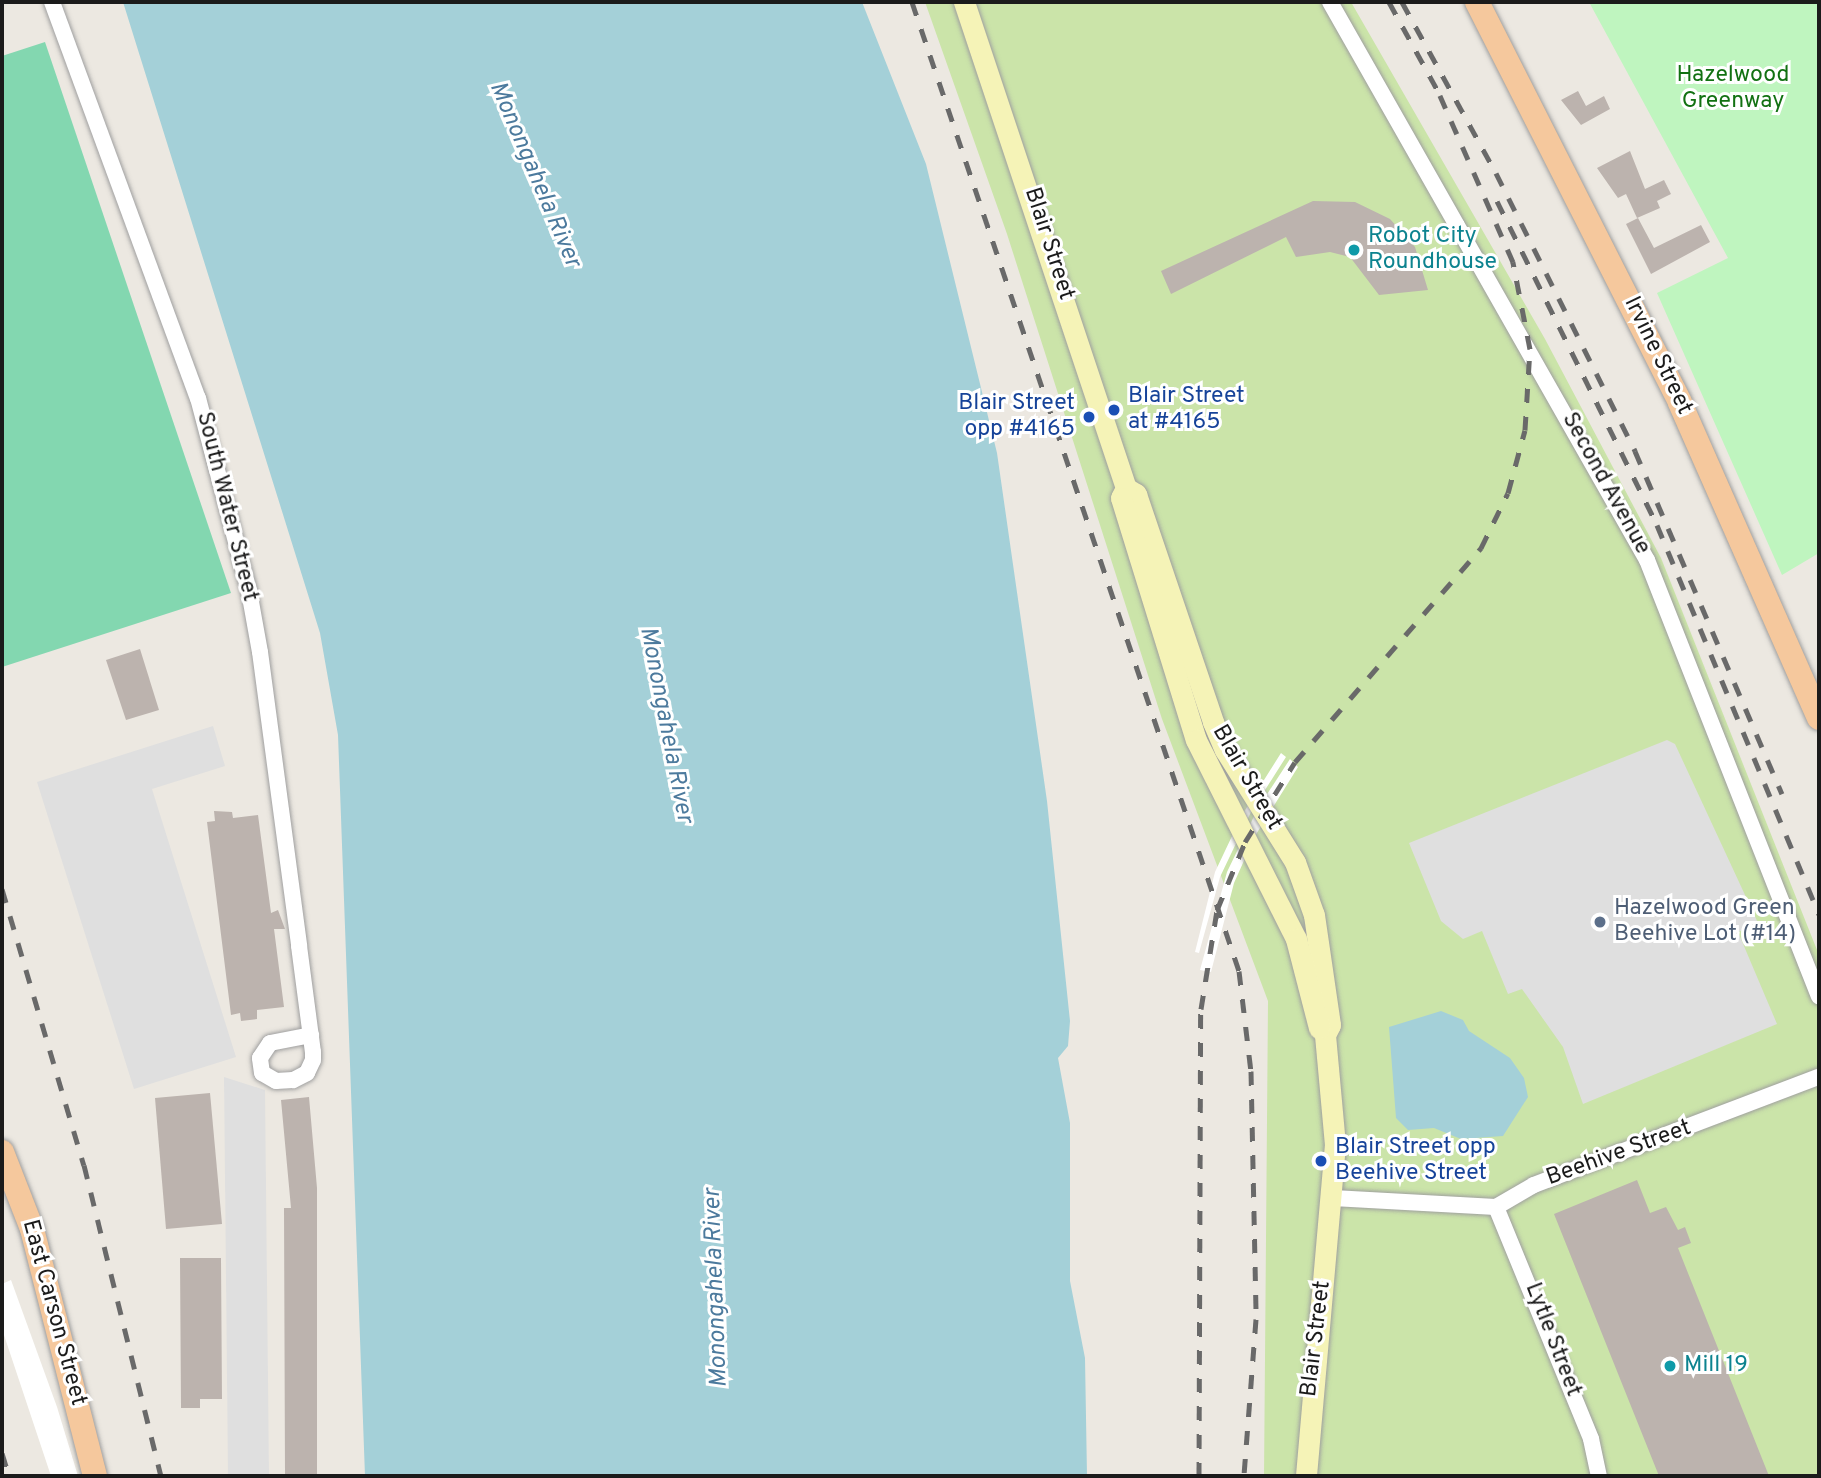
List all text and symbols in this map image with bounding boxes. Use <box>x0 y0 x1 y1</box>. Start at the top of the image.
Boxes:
park label: Hazelwood Greenway <box>1677 62 1789 116</box>
water label: Monongahela River <box>482 78 586 272</box>
street label: Blair Street <box>1017 184 1079 304</box>
place label: Robot City Roundhouse <box>1368 223 1497 277</box>
marker: Robot City Roundhouse <box>1346 242 1362 258</box>
street label: Irvine Street <box>1617 293 1697 419</box>
place label: Blair Street at #4165 <box>1128 383 1245 437</box>
place label: Blair Street opp #4165 <box>958 390 1075 444</box>
marker: Blair Street at #4165 <box>1106 402 1122 418</box>
street label: Second Avenue <box>1554 408 1656 560</box>
street label: South Water Street <box>189 409 263 605</box>
marker: Blair Street opp #4165 <box>1081 409 1097 425</box>
water label: Monongahela River <box>632 624 698 826</box>
street label: Blair Street <box>1205 721 1287 835</box>
place label: Hazelwood Green Beehive Lot (#14) <box>1614 895 1796 949</box>
marker: Hazelwood Green Beehive Lot (#14) <box>1592 914 1608 930</box>
street label: Beehive Street <box>1543 1115 1695 1193</box>
place label: Blair Street opp Beehive Street <box>1335 1134 1496 1188</box>
marker: Blair Street opp Beehive Street <box>1313 1153 1329 1169</box>
water label: Monongahela River <box>699 1188 735 1388</box>
street label: East Carson Street <box>15 1217 91 1409</box>
street label: Blair Street <box>1296 1279 1338 1399</box>
street label: Lytle Street <box>1518 1279 1586 1401</box>
place label: Mill 19 <box>1684 1352 1748 1380</box>
marker: Mill 19 <box>1662 1358 1678 1374</box>

